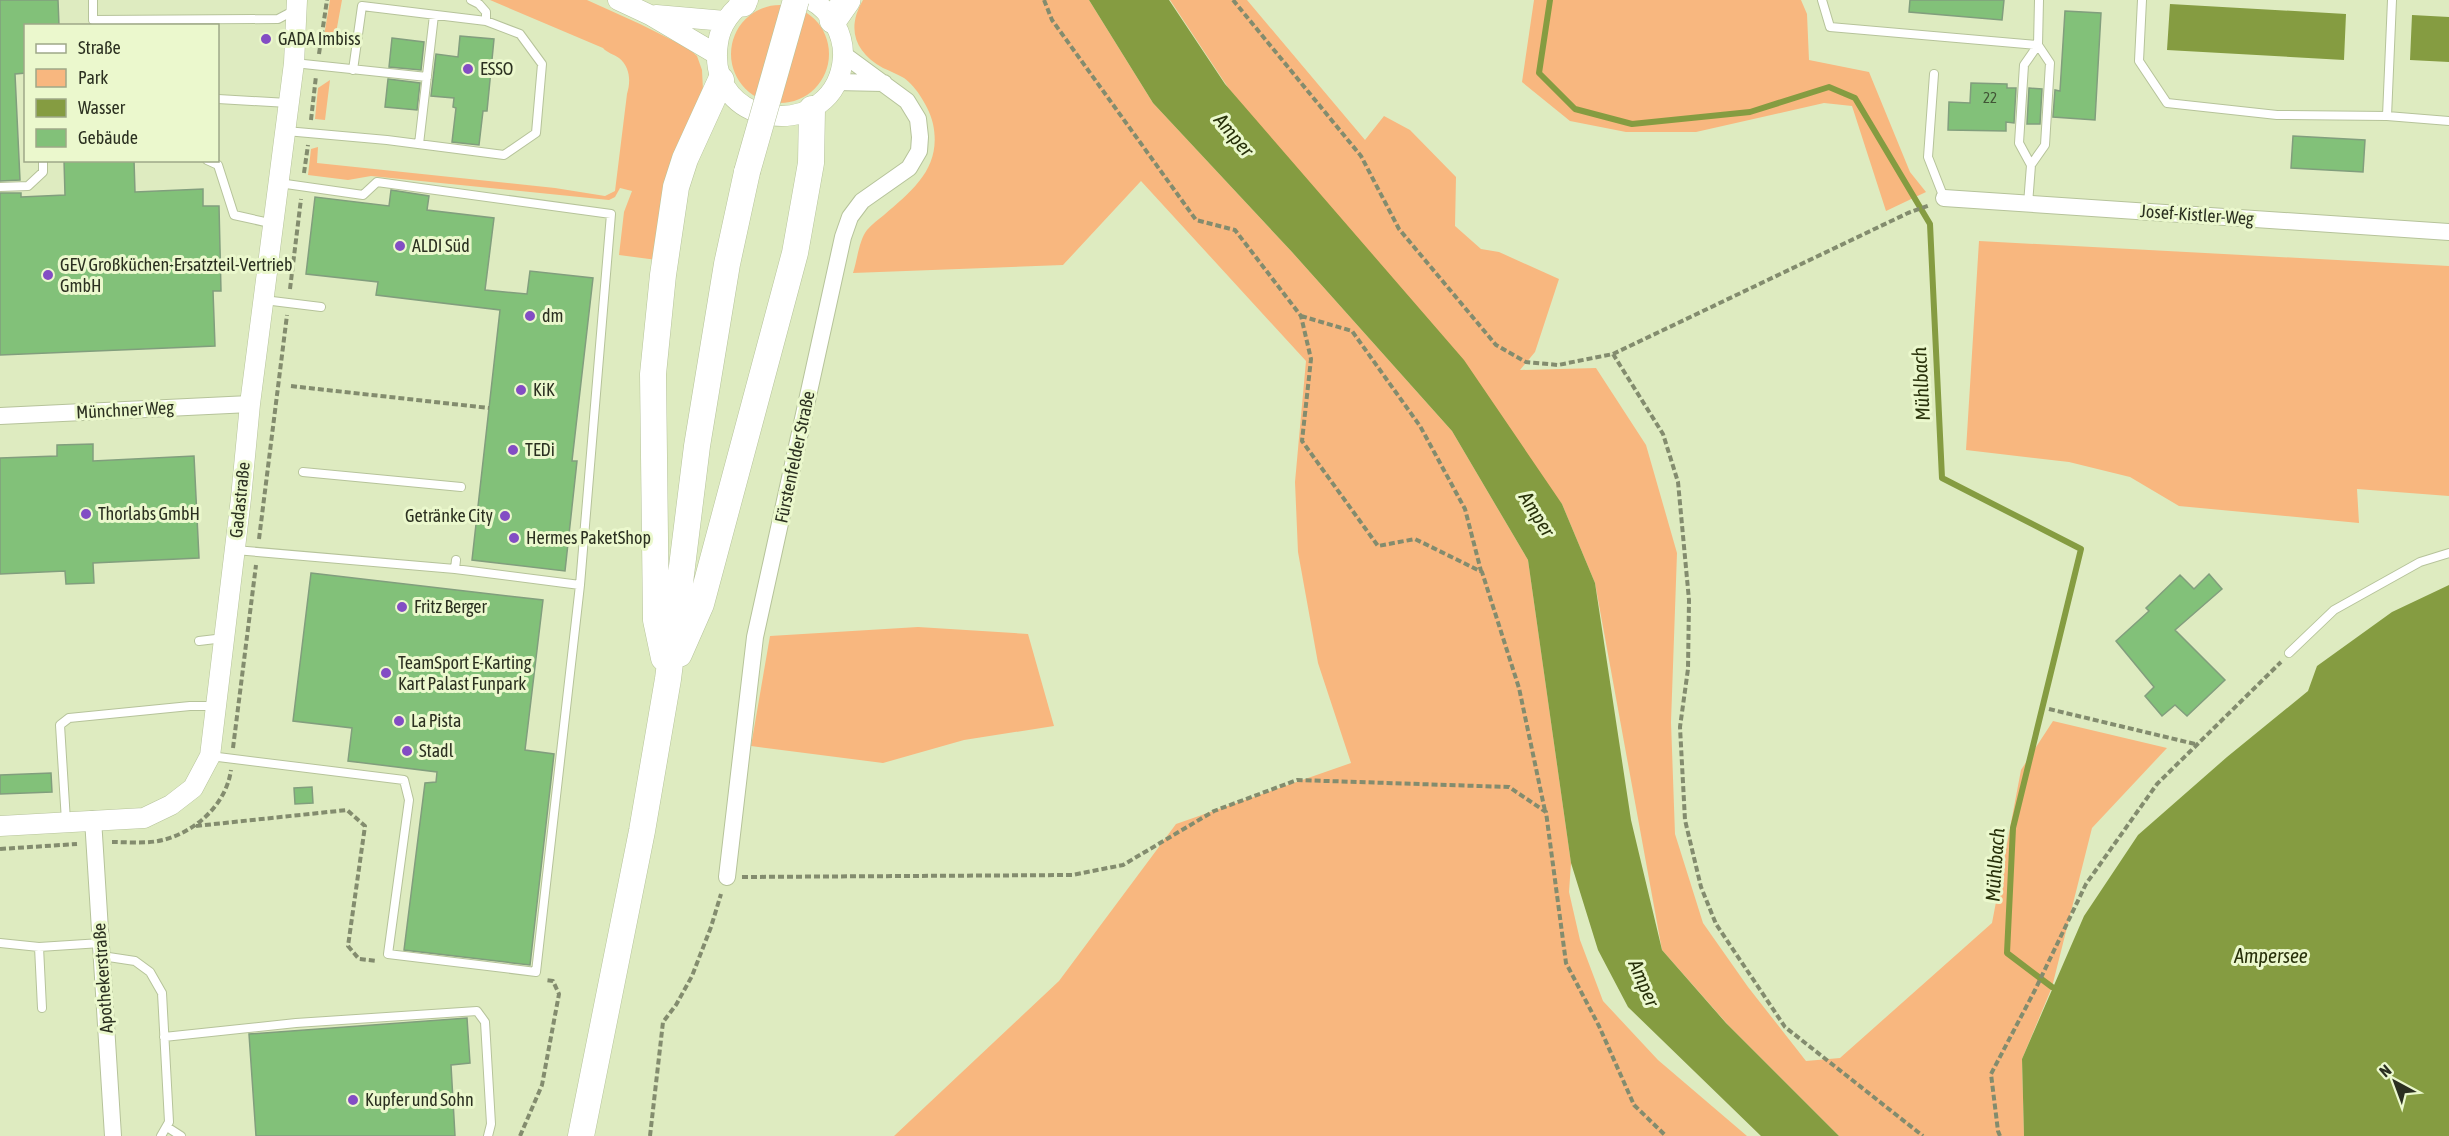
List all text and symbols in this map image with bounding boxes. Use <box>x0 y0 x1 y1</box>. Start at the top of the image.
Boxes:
legend <box>24 24 219 162</box>
place label: GADA Imbiss <box>278 28 361 49</box>
marker: GADA Imbiss <box>259 32 273 46</box>
text: Straße <box>78 37 121 58</box>
place label: ESSO <box>480 58 513 79</box>
marker: ESSO <box>461 62 475 76</box>
text: Park <box>78 67 108 88</box>
house number: 22 <box>1983 89 1997 106</box>
text: Wasser <box>78 97 126 118</box>
water label: Amper <box>1209 108 1260 162</box>
text: Gebäude <box>78 127 138 148</box>
street label: Josef-Kistler-Weg <box>2140 200 2255 229</box>
place label: ALDI Süd <box>412 235 470 256</box>
marker: ALDI Süd <box>393 239 407 253</box>
place label: GEV Großküchen-Ersatzteil-Vertrieb GmbH <box>60 254 293 296</box>
marker: GEV Großküchen-Ersatzteil-Vertrieb GmbH <box>41 268 55 282</box>
place label: dm <box>542 305 564 326</box>
marker: dm <box>523 309 537 323</box>
water label: Mühlbach <box>1907 346 1934 422</box>
place label: KiK <box>533 379 555 400</box>
marker: KiK <box>514 383 528 397</box>
street label: Fürstenfelder Straße <box>770 389 819 525</box>
street label: Münchner Weg <box>75 396 175 423</box>
place label: TEDi <box>525 439 555 460</box>
marker: TEDi <box>506 443 520 457</box>
street label: Gadastraße <box>225 461 254 539</box>
water label: Amper <box>1514 486 1561 541</box>
place label: Thorlabs GmbH <box>98 503 200 524</box>
place label: Getränke City <box>405 505 493 526</box>
marker: Thorlabs GmbH <box>79 507 93 521</box>
marker: Getränke City <box>498 509 512 523</box>
place label: Hermes PaketShop <box>526 527 651 548</box>
marker: Hermes PaketShop <box>507 531 521 545</box>
place label: Fritz Berger <box>414 596 487 617</box>
marker: Fritz Berger <box>395 600 409 614</box>
place label: TeamSport E-Karting Kart Palast Funpark <box>398 652 532 694</box>
marker: TeamSport E-Karting Kart Palast Funpark <box>379 666 393 680</box>
place label: La Pista <box>411 710 461 731</box>
marker: La Pista <box>392 714 406 728</box>
place label: Stadl <box>419 740 454 761</box>
marker: Stadl <box>400 744 414 758</box>
water label: Mühlbach <box>1980 827 2009 903</box>
street label: Apothekerstraße <box>88 922 117 1034</box>
water label: Ampersee <box>2233 944 2308 967</box>
water label: Amper <box>1624 955 1665 1011</box>
north arrow <box>2365 1052 2425 1112</box>
text: N <box>2376 1061 2395 1081</box>
place label: Kupfer und Sohn <box>365 1089 474 1110</box>
marker: Kupfer und Sohn <box>346 1093 360 1107</box>

